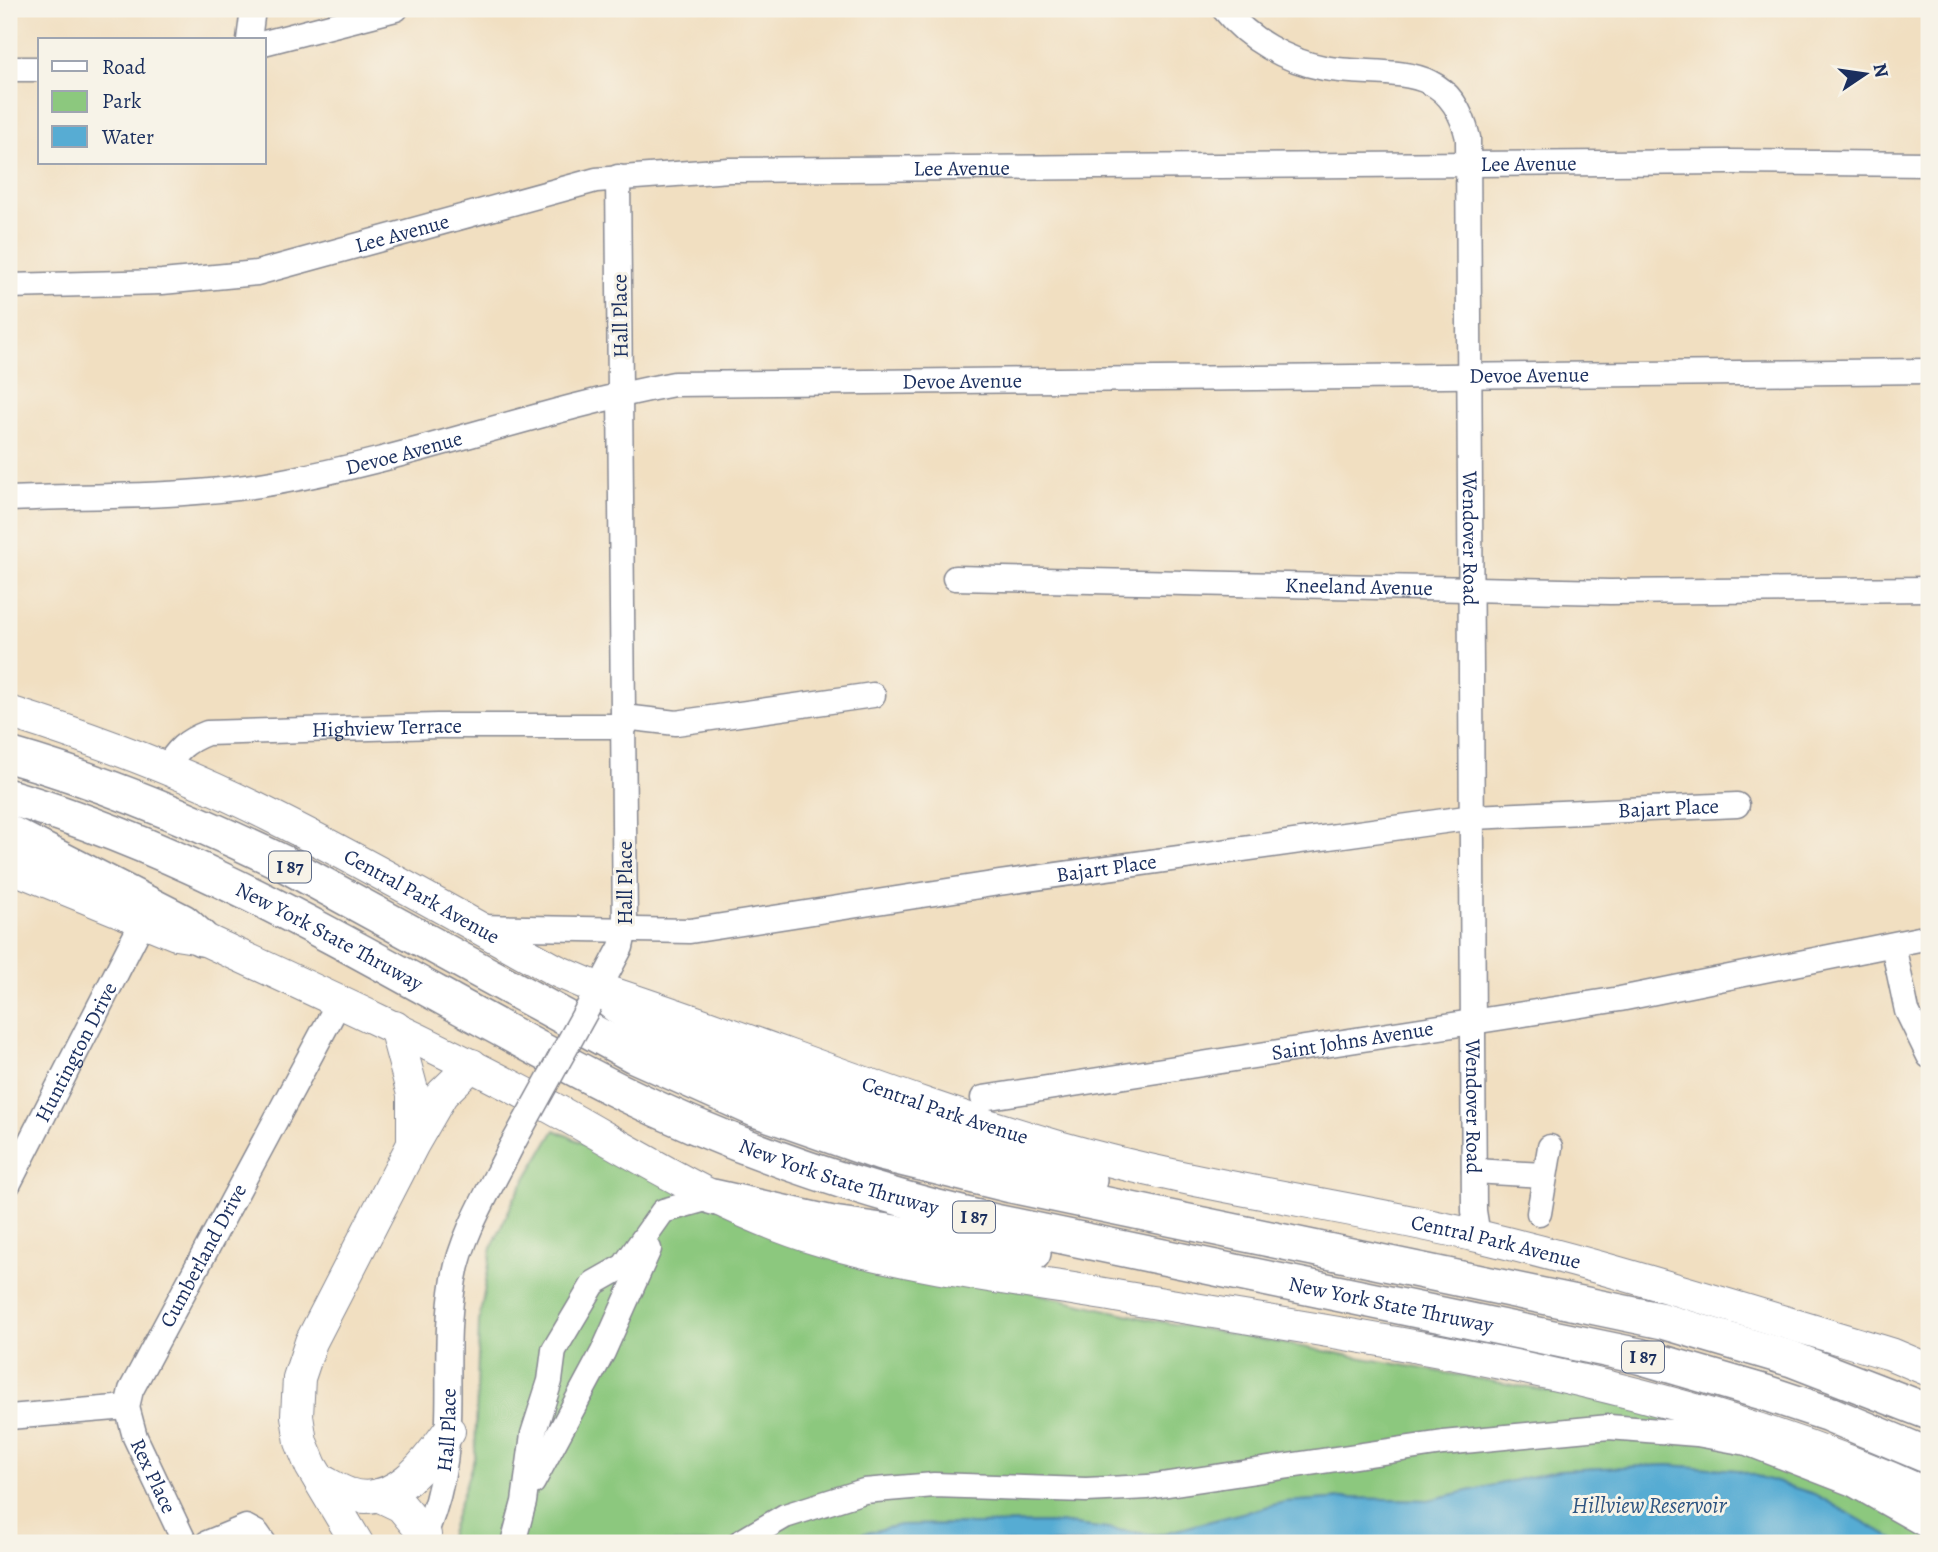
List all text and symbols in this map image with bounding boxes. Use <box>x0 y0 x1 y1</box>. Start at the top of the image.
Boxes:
legend <box>38 38 266 164</box>
north arrow <box>1829 38 1899 108</box>
text: Road <box>102 53 146 81</box>
text: N <box>1866 61 1895 80</box>
text: Park <box>102 87 142 115</box>
text: Water <box>101 123 154 151</box>
street label: Lee Avenue <box>1480 149 1577 178</box>
street label: Lee Avenue <box>913 154 1010 183</box>
street label: Lee Avenue <box>352 207 452 259</box>
street label: Hall Place <box>605 274 635 358</box>
street label: Devoe Avenue <box>1469 361 1589 390</box>
street label: Devoe Avenue <box>902 366 1022 396</box>
street label: Devoe Avenue <box>343 424 466 482</box>
street label: Wendover Road <box>1456 470 1485 607</box>
street label: Kneeland Avenue <box>1285 571 1433 602</box>
street label: Highview Terrace <box>311 712 462 744</box>
street label: Bajart Place <box>1617 792 1720 824</box>
street label: Hall Place <box>611 841 639 925</box>
street label: Central Park Avenue <box>339 842 505 951</box>
street label: Bajart Place <box>1054 847 1158 889</box>
road number: I 87 <box>269 852 311 882</box>
street label: New York State Thruway <box>231 875 429 998</box>
street label: Huntington Drive <box>28 977 123 1127</box>
street label: Saint Johns Avenue <box>1270 1014 1436 1067</box>
street label: Wendover Road <box>1459 1038 1488 1175</box>
street label: Central Park Avenue <box>858 1069 1032 1151</box>
street label: New York State Thruway <box>735 1131 943 1222</box>
street label: Cumberland Drive <box>153 1179 253 1332</box>
road number: I 87 <box>953 1202 995 1232</box>
street label: Central Park Avenue <box>1409 1208 1584 1276</box>
street label: New York State Thruway <box>1286 1269 1497 1339</box>
road number: I 87 <box>1622 1342 1664 1372</box>
street label: Hall Place <box>430 1388 462 1474</box>
street label: Rex Place <box>124 1434 183 1518</box>
water label: Hillview Reservoir <box>1572 1490 1727 1521</box>

